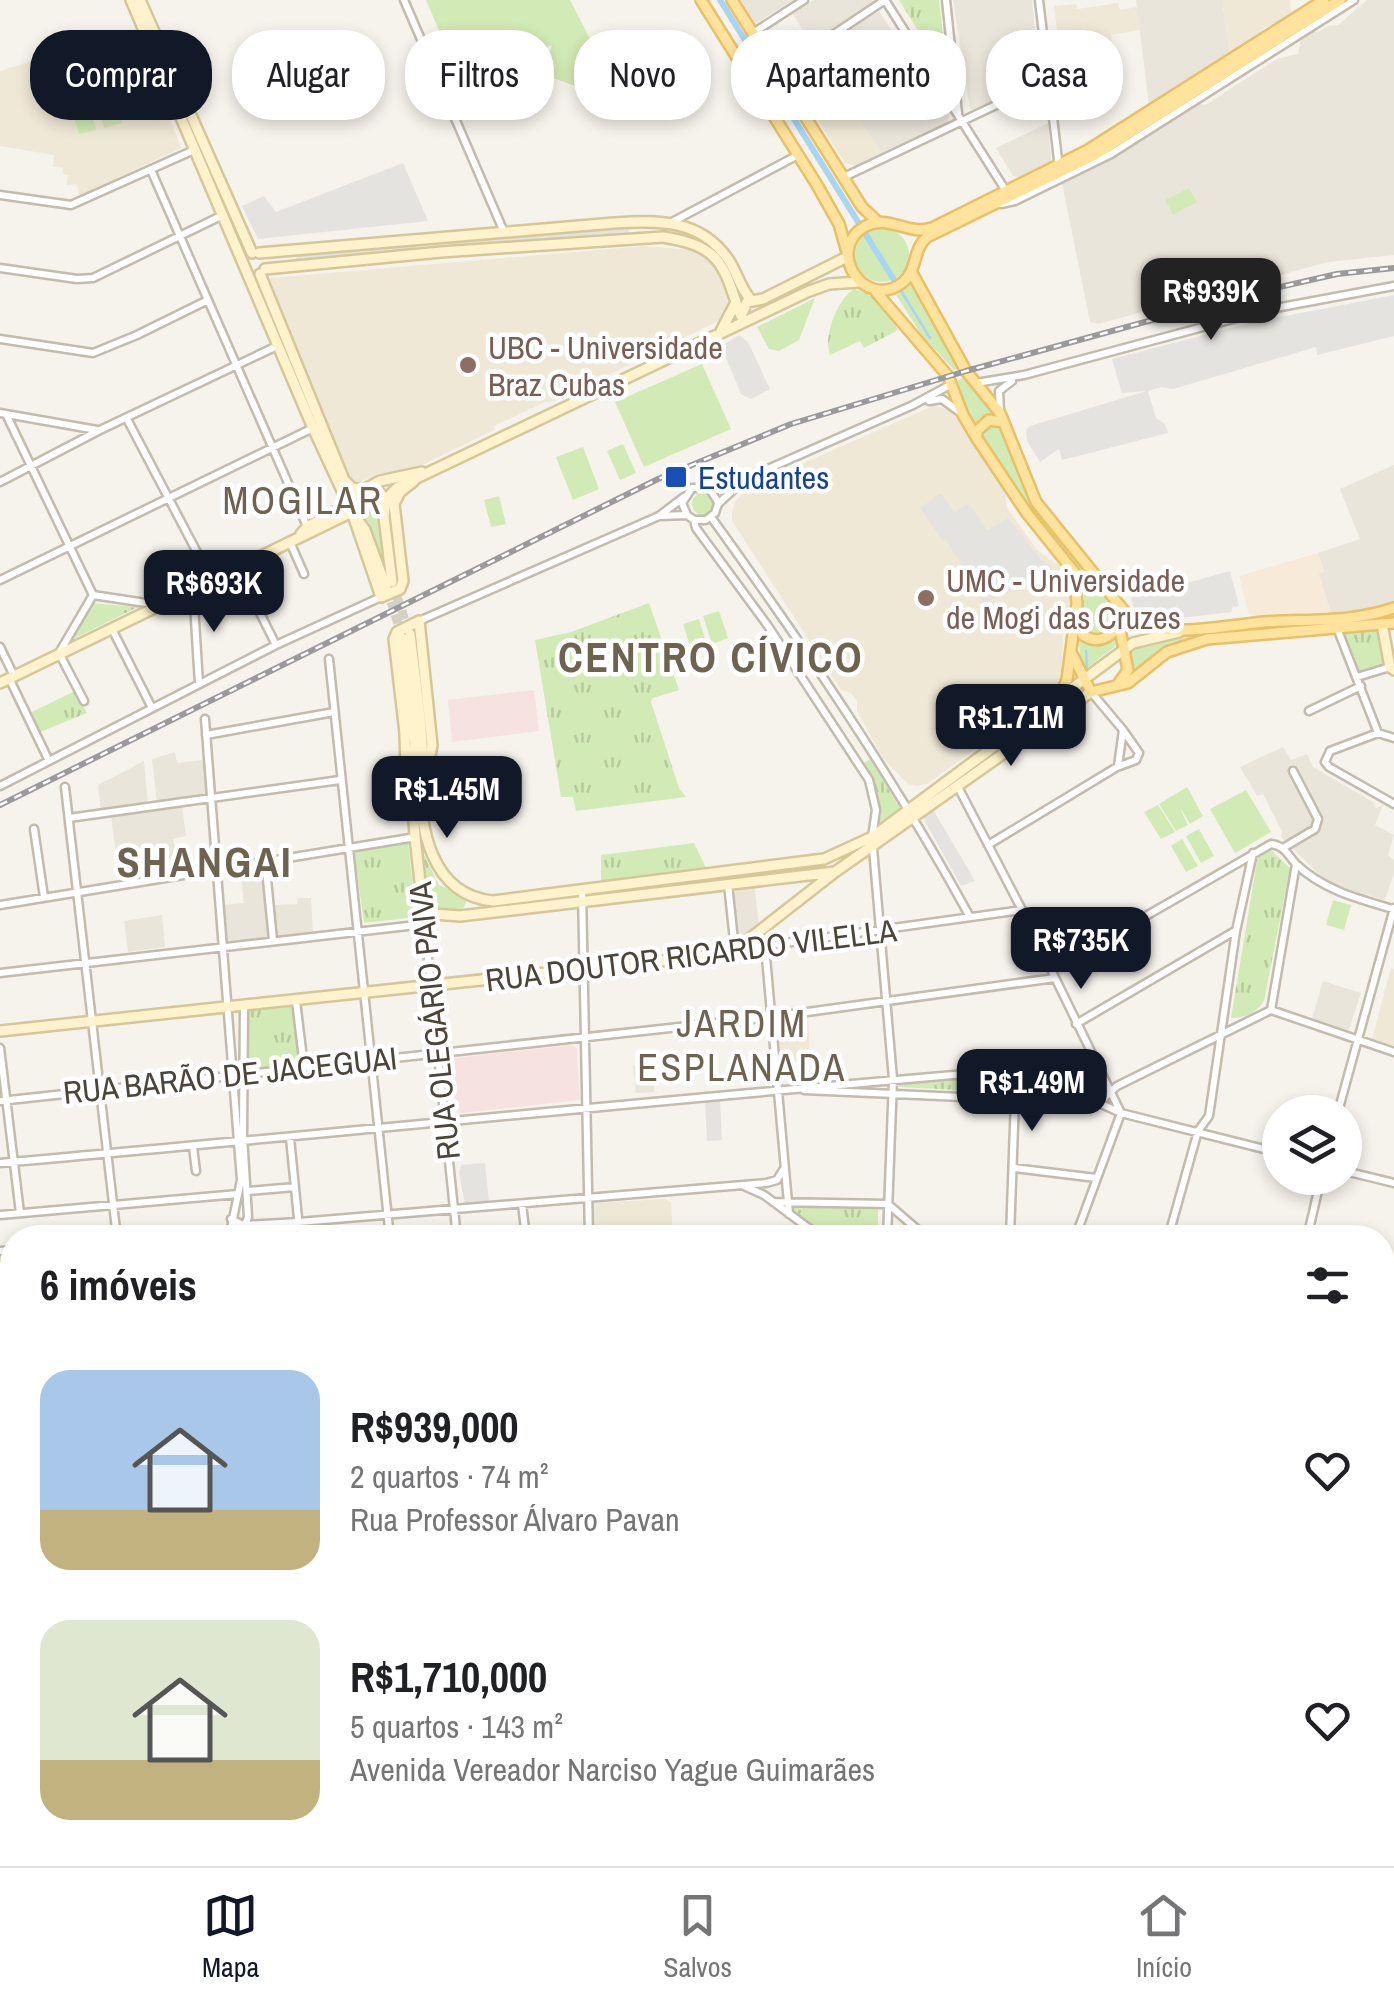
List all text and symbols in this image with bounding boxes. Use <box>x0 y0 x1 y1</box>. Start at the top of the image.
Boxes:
chip: Comprar <box>30 30 212 120</box>
chip: Alugar <box>232 30 385 120</box>
chip: Filtros <box>405 30 554 120</box>
chip: Novo <box>574 30 711 120</box>
chip: Apartamento <box>731 30 966 120</box>
chip: Casa <box>986 30 1123 120</box>
pin: R$939K <box>1130 258 1292 343</box>
text: R$939K <box>1163 269 1259 312</box>
place label: UBC - Universidade Braz Cubas <box>488 326 723 406</box>
marker: UBC - Universidade Braz Cubas <box>457 354 479 376</box>
place label: Estudantes <box>698 456 829 499</box>
marker: Estudantes <box>663 464 689 490</box>
district label: MOGILAR <box>222 475 384 526</box>
pin: R$693K <box>133 550 295 635</box>
place label: UMC - Universidade de Mogi das Cruzes <box>946 559 1185 639</box>
text: R$693K <box>166 561 262 604</box>
marker: UMC - Universidade de Mogi das Cruzes <box>915 587 937 609</box>
district label: CENTRO CÍVICO <box>558 629 864 685</box>
pin: R$1.71M <box>919 684 1103 769</box>
text: R$1.71M <box>958 695 1064 738</box>
pin: R$1.45M <box>355 756 539 841</box>
text: R$1.45M <box>394 767 500 810</box>
district label: SHANGAI <box>117 834 293 890</box>
street label: RUA OLEGÁRIO PAIVA <box>398 879 470 1162</box>
pin: R$735K <box>1000 907 1162 992</box>
street label: RUA DOUTOR RICARDO VILELLA <box>483 908 899 1002</box>
text: R$735K <box>1033 918 1129 961</box>
district label: JARDIM ESPLANADA <box>637 998 847 1093</box>
street label: RUA BARÃO DE JACEGUAI <box>61 1036 399 1114</box>
pin: R$1.49M <box>940 1049 1124 1134</box>
text: R$1.49M <box>979 1060 1085 1103</box>
map controls <box>1262 1095 1362 1195</box>
button: layers <box>1262 1095 1362 1195</box>
text: 6 imóveis <box>40 1257 197 1313</box>
icon: filters <box>1300 1258 1355 1313</box>
text: R$939,000 <box>350 1399 519 1455</box>
icon: home <box>120 1410 240 1530</box>
icon: heart <box>1300 1443 1355 1498</box>
text: 2 quartos · 74 m² <box>350 1455 548 1498</box>
text: Rua Professor Álvaro Pavan <box>350 1498 680 1541</box>
text: R$1,710,000 <box>350 1649 547 1705</box>
icon: home <box>120 1660 240 1780</box>
icon: heart <box>1300 1693 1355 1748</box>
text: 5 quartos · 143 m² <box>350 1705 563 1748</box>
text: Avenida Vereador Narciso Yague Guimarães <box>350 1748 875 1791</box>
tab: Mapa <box>202 1888 259 1986</box>
tab: Salvos <box>663 1888 732 1986</box>
tab: Início <box>1136 1888 1192 1986</box>

